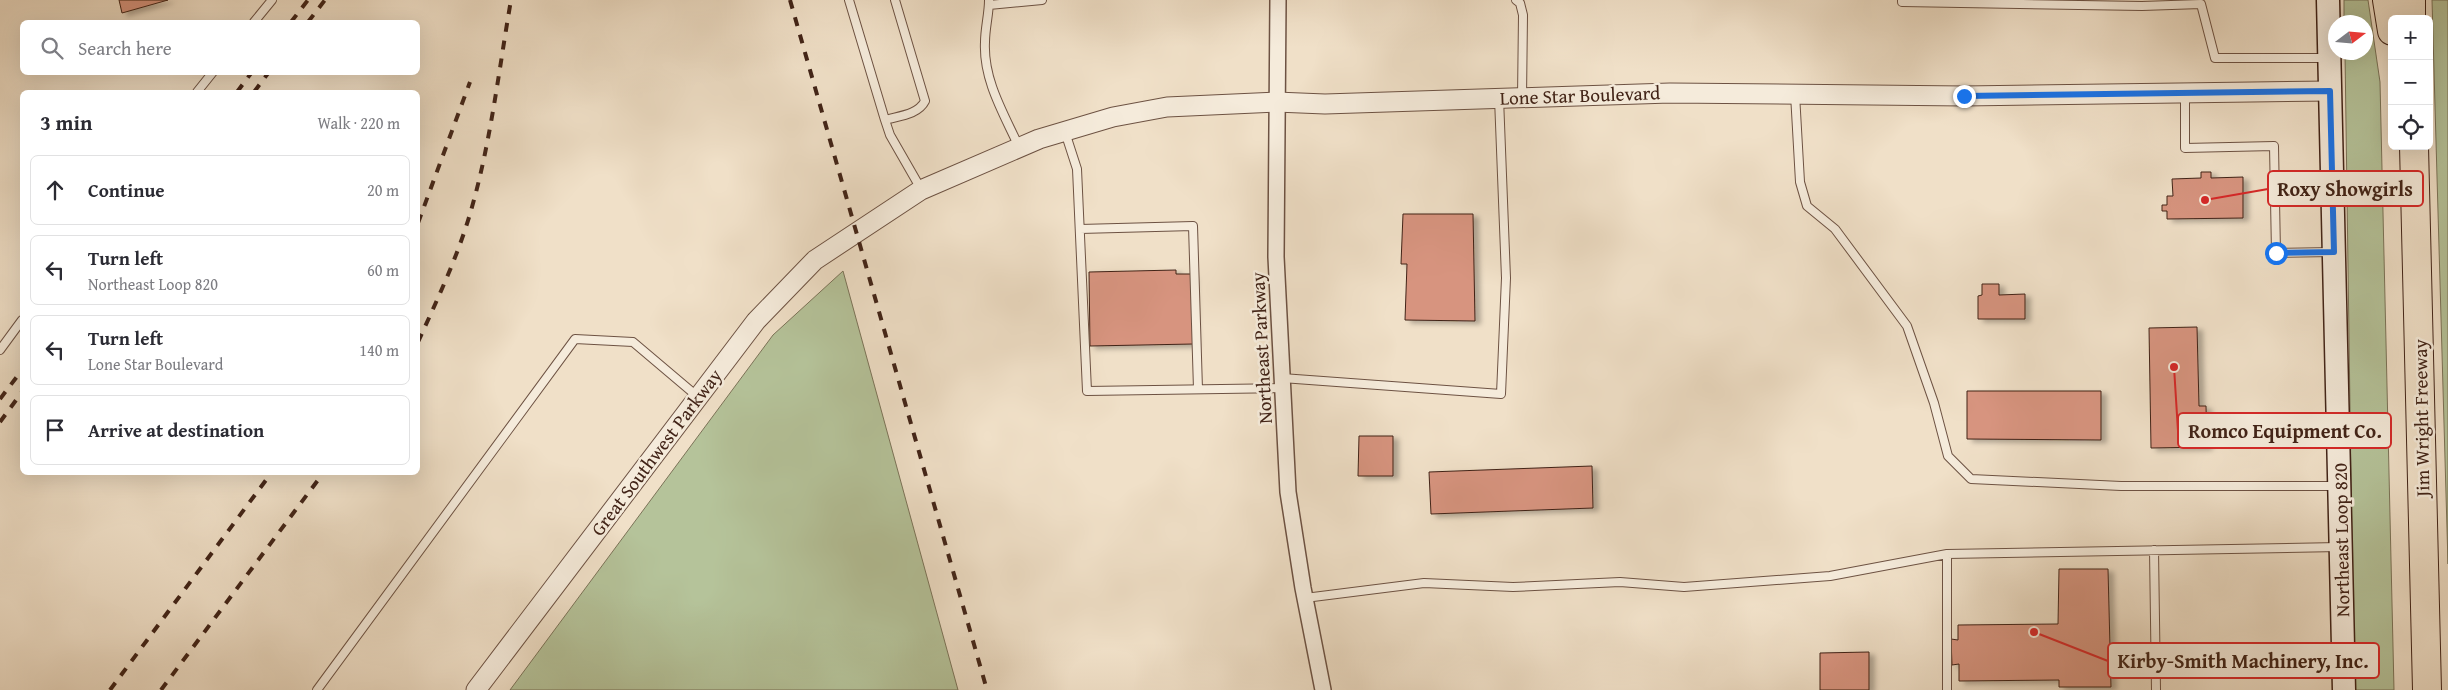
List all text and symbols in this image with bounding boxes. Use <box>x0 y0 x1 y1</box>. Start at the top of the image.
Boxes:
north arrow <box>2328 15 2373 60</box>
map controls <box>2388 15 2433 150</box>
button: + <box>2388 15 2433 60</box>
search box <box>20 20 420 75</box>
icon: search <box>38 34 66 62</box>
text: Search here <box>78 34 172 62</box>
button: − <box>2388 60 2433 105</box>
street label: Lone Star Boulevard <box>1499 78 1662 112</box>
route end <box>1953 85 1976 108</box>
button: locate <box>2388 105 2433 150</box>
text: 3 min <box>40 107 92 138</box>
text: Walk · 220 m <box>317 111 400 135</box>
callout: Roxy Showgirls <box>2268 171 2423 206</box>
text: Roxy Showgirls <box>2277 174 2413 203</box>
icon: ahead <box>41 176 69 204</box>
text: Continue <box>88 176 165 204</box>
text: 20 m <box>367 178 399 202</box>
route start <box>2265 242 2288 265</box>
text: Turn left <box>88 244 163 272</box>
icon: left <box>41 256 69 284</box>
text: 60 m <box>367 258 399 282</box>
street label: Northeast Parkway <box>1243 271 1279 425</box>
text: Northeast Loop 820 <box>88 272 218 296</box>
text: Turn left <box>88 324 163 352</box>
icon: left <box>41 336 69 364</box>
text: 140 m <box>359 338 399 362</box>
street label: Jim Wright Freeway <box>2406 338 2436 499</box>
text: Lone Star Boulevard <box>88 352 223 376</box>
street label: Great Southwest Parkway <box>584 362 729 541</box>
callout: Romco Equipment Co. <box>2178 413 2391 448</box>
icon: arrive <box>41 416 69 444</box>
text: Arrive at destination <box>88 416 264 444</box>
text: Romco Equipment Co. <box>2188 416 2382 445</box>
street label: Northeast Loop 820 <box>2326 463 2356 617</box>
callout: Kirby-Smith Machinery, Inc. <box>2108 643 2379 678</box>
text: Kirby-Smith Machinery, Inc. <box>2117 646 2369 675</box>

